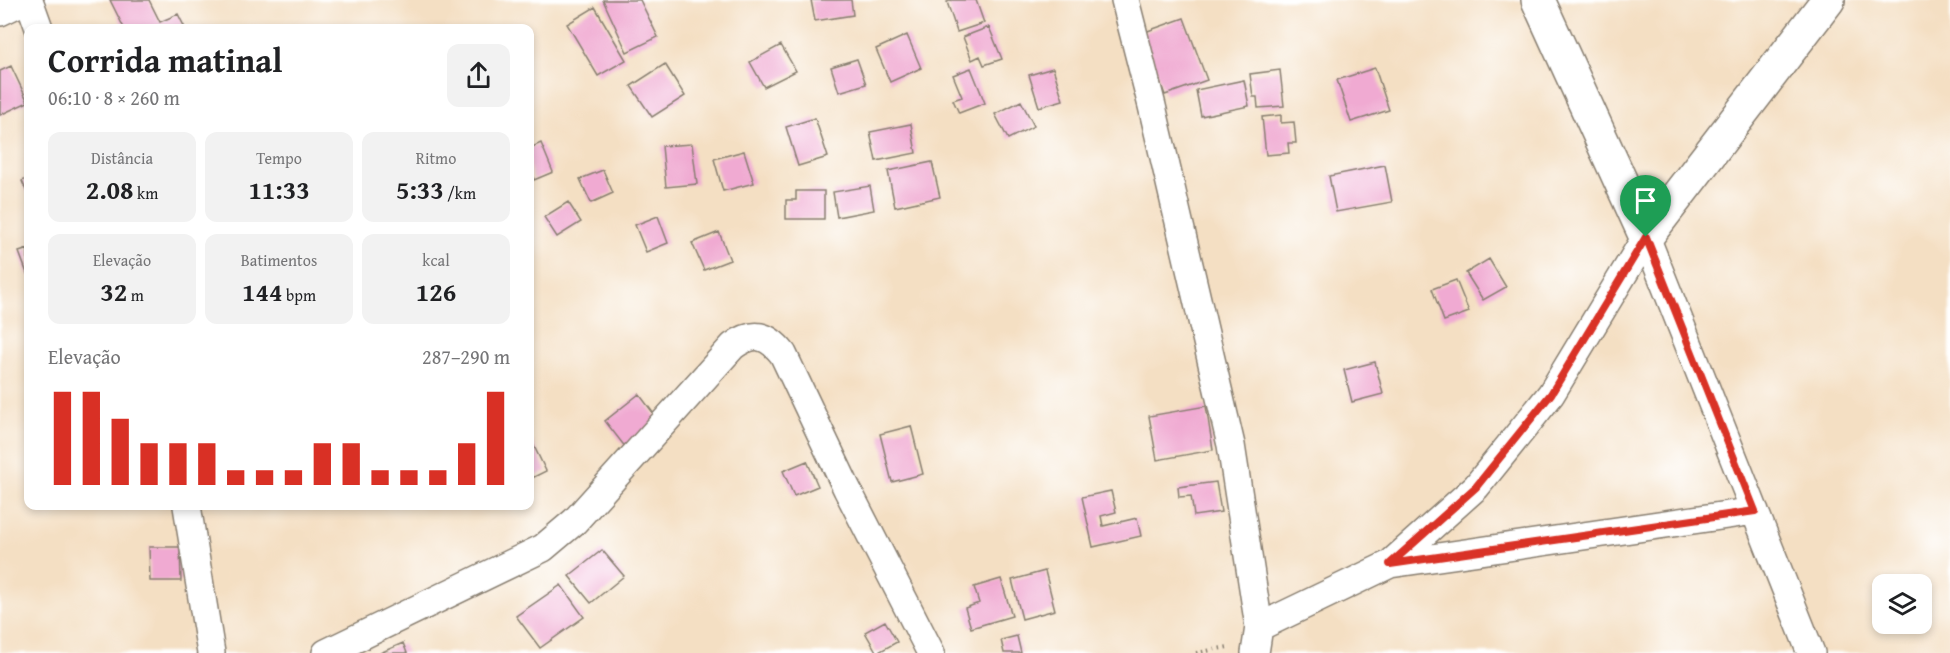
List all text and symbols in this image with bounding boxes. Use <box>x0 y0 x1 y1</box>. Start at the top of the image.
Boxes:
text: Corrida matinal <box>48 36 282 84</box>
button: share <box>447 44 510 107</box>
text: 06:10 · 8 × 260 m <box>48 83 180 112</box>
text: Distância <box>91 146 153 170</box>
text: Tempo <box>256 146 302 170</box>
text: Ritmo <box>416 146 456 170</box>
text: 2.08 <box>86 170 134 209</box>
text: 11:33 <box>248 170 310 209</box>
text: 5:33 <box>396 170 444 209</box>
pin <box>1620 175 1671 237</box>
text: km <box>134 181 158 205</box>
text: /km <box>444 181 476 205</box>
icon: arrive <box>1629 184 1662 217</box>
text: Elevação <box>93 248 151 272</box>
text: Batimentos <box>241 248 317 272</box>
text: kcal <box>422 248 450 272</box>
text: 32 <box>100 272 127 311</box>
text: 144 <box>242 272 282 311</box>
text: 126 <box>416 272 456 311</box>
text: m <box>127 283 144 307</box>
text: bpm <box>282 283 316 307</box>
text: Elevação <box>48 342 121 371</box>
text: 287–290 m <box>422 342 510 371</box>
map controls <box>1872 574 1932 634</box>
button: layers <box>1872 574 1932 634</box>

